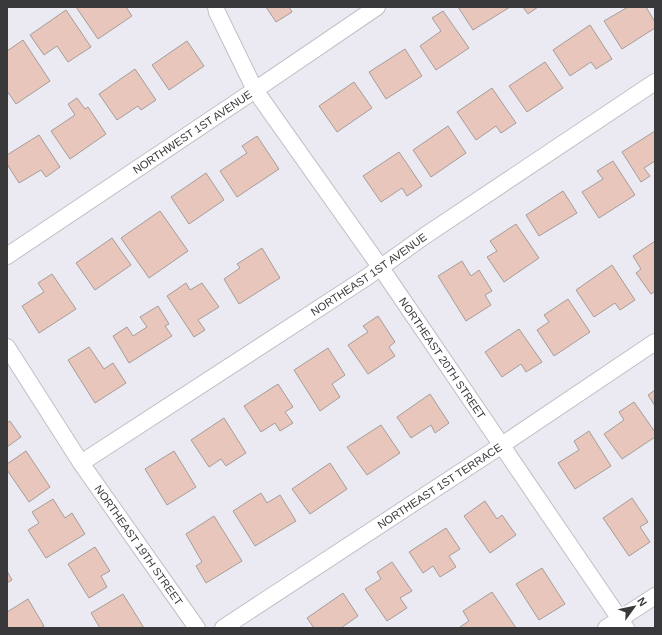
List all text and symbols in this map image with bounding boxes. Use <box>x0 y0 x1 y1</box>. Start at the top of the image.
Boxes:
street label: NORTHWEST 1ST AVENUE <box>131 88 254 176</box>
street label: NORTHEAST 1ST AVENUE <box>308 231 429 318</box>
street label: NORTHEAST 20TH STREET <box>397 295 488 421</box>
street label: NORTHEAST 1ST TERRACE <box>375 441 504 531</box>
street label: NORTHEAST 19TH STREET <box>92 483 185 608</box>
north arrow <box>614 587 654 627</box>
text: N <box>635 595 650 608</box>

